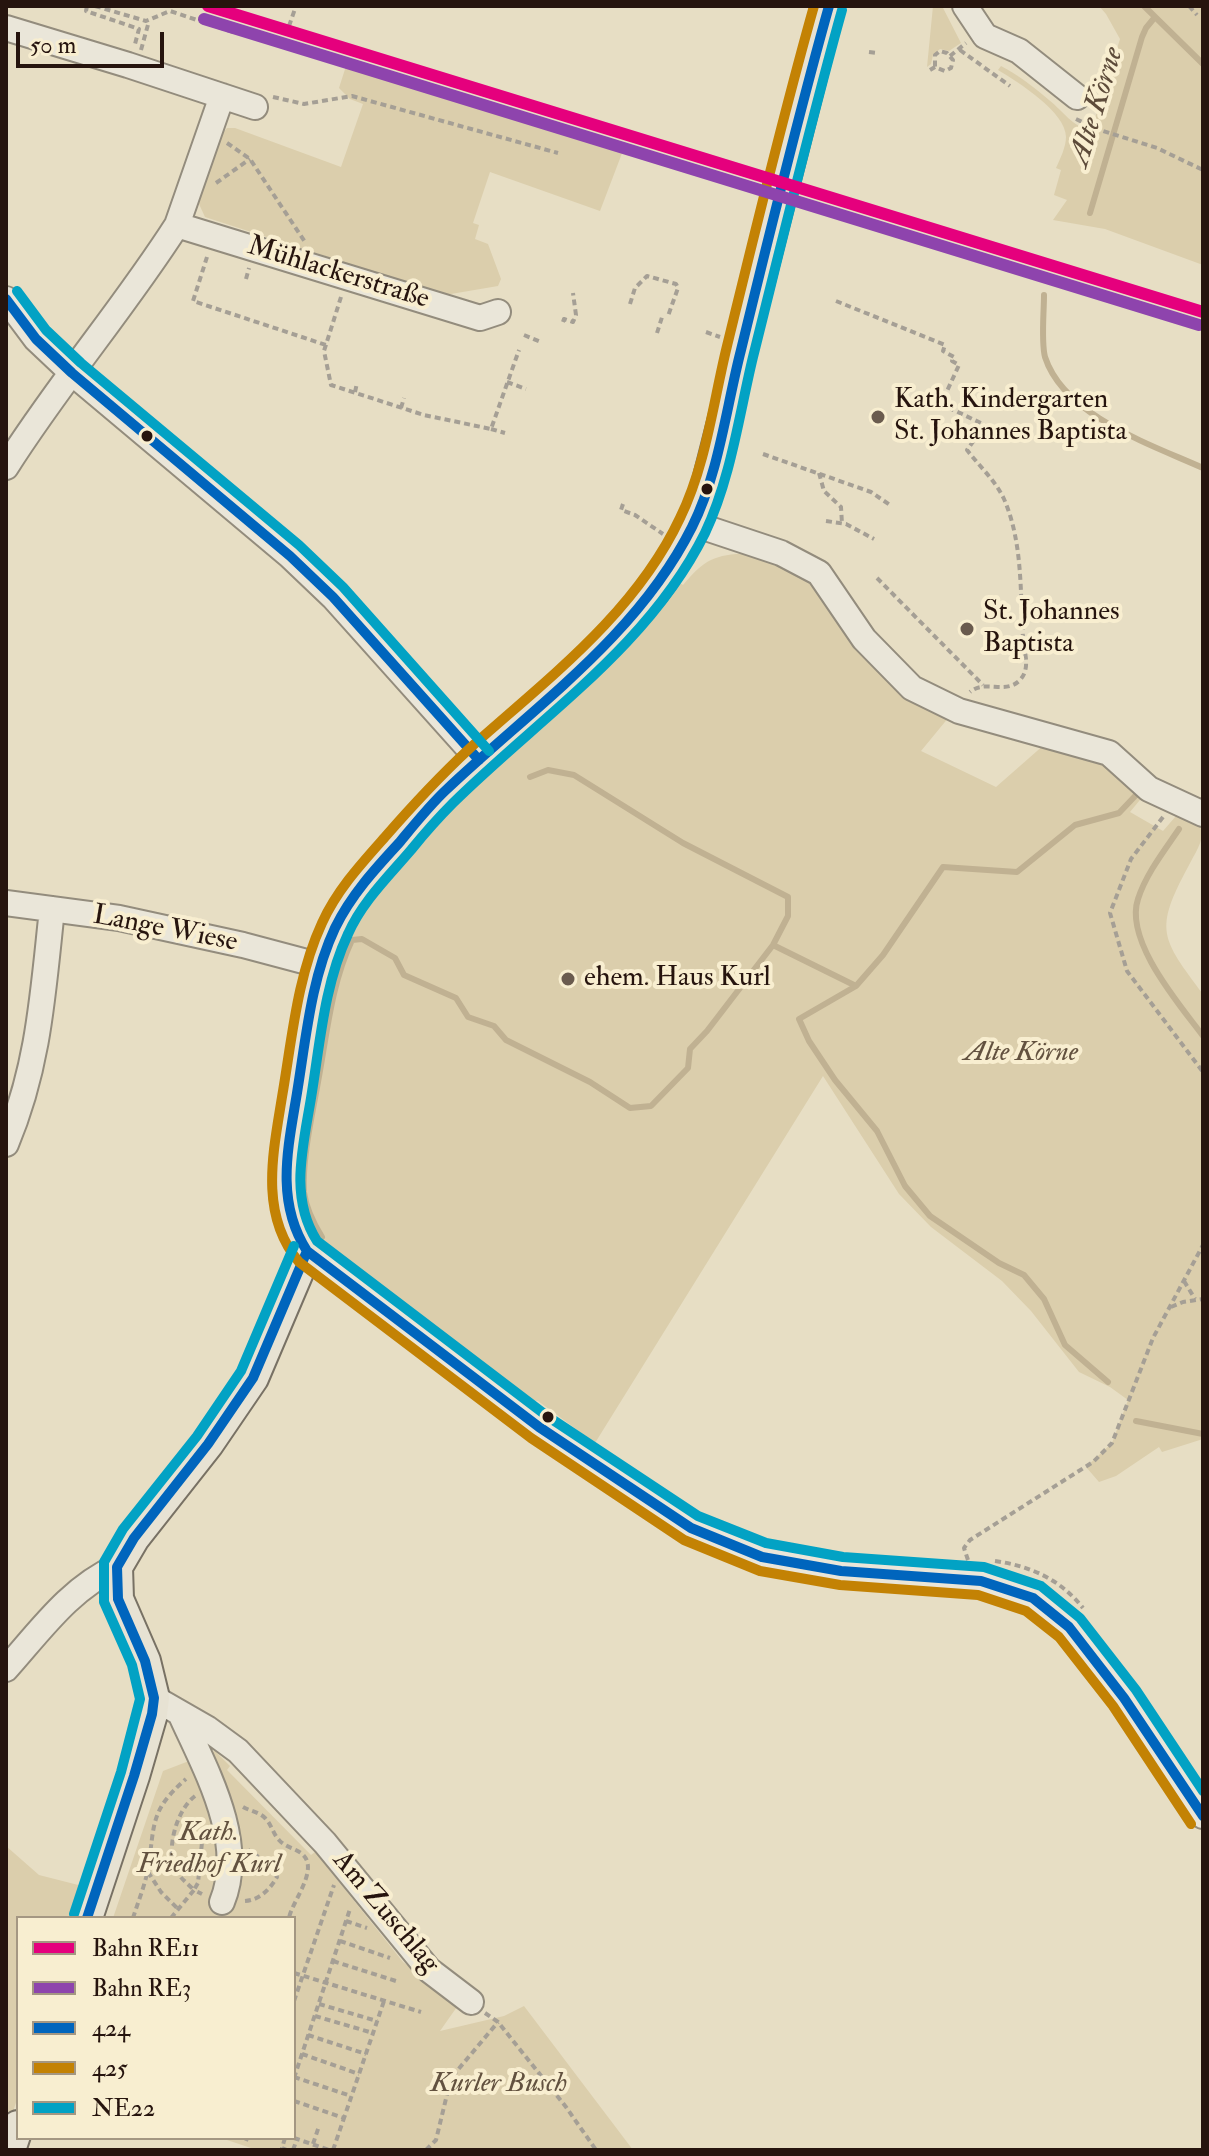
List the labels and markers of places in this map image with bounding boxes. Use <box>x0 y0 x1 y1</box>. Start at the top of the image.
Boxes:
place label: Kath. Kindergarten St. Johannes Baptista <box>894 384 1127 450</box>
marker: Kath. Kindergarten St. Johannes Baptista <box>869 408 887 426</box>
unlabelled marker <box>139 428 155 444</box>
unlabelled marker <box>699 481 715 497</box>
place label: St. Johannes Baptista <box>983 596 1120 662</box>
marker: St. Johannes Baptista <box>958 620 976 638</box>
place label: ehem. Haus Kurl <box>584 962 771 996</box>
marker: ehem. Haus Kurl <box>559 970 577 988</box>
unlabelled marker <box>540 1409 556 1425</box>

